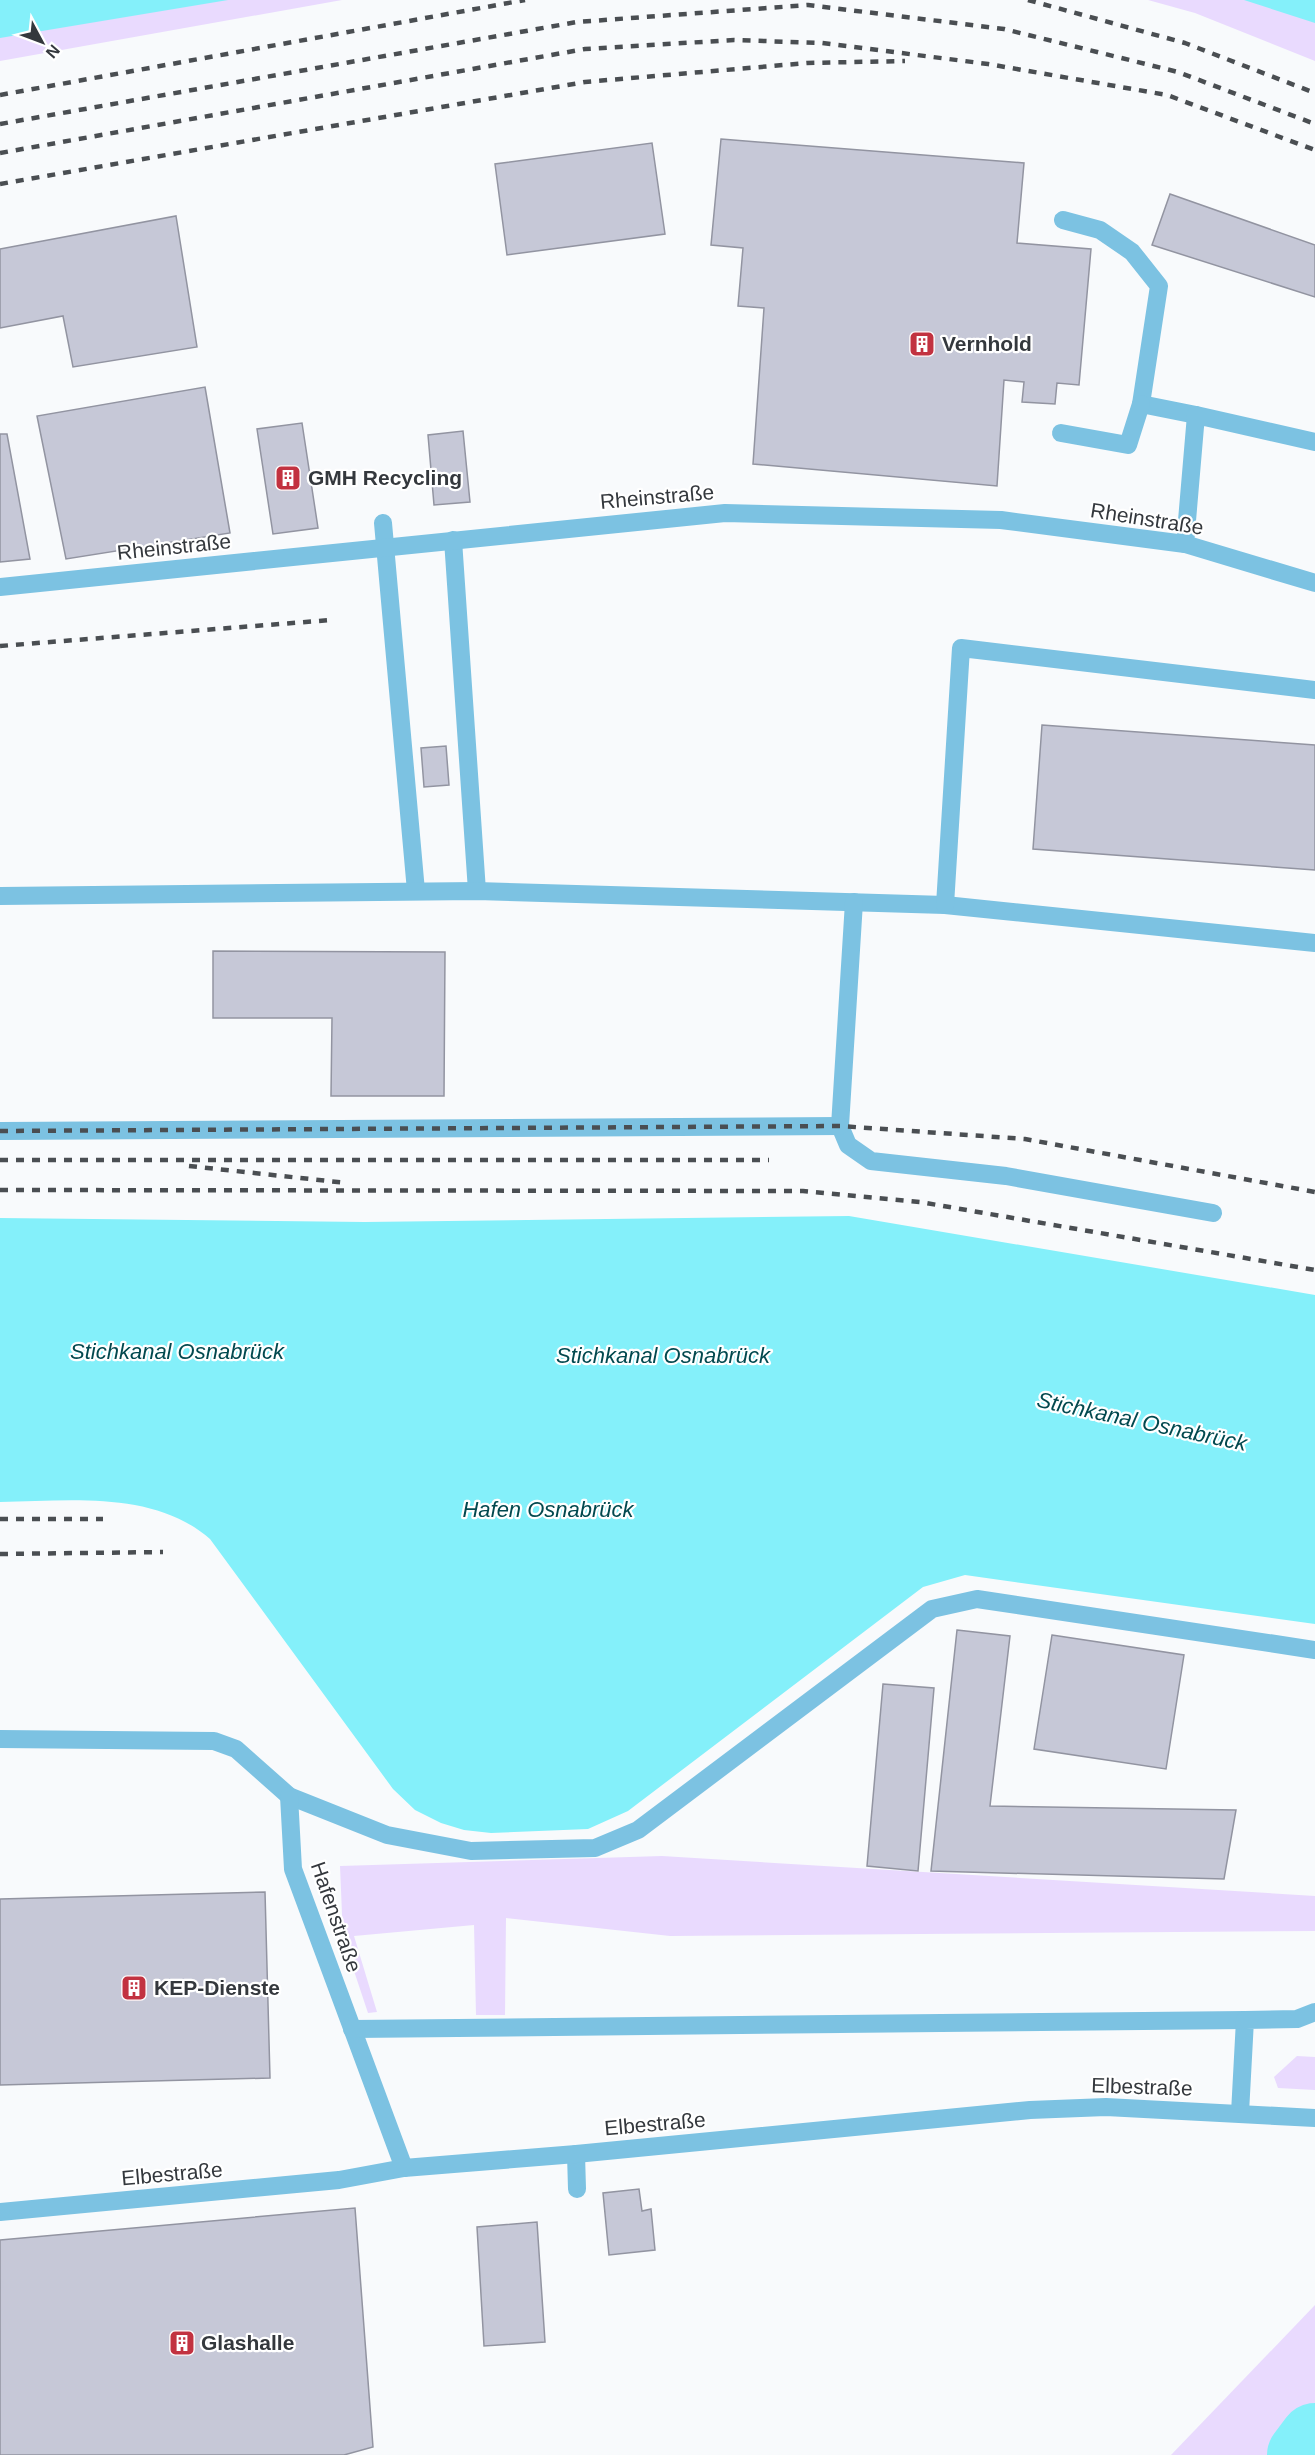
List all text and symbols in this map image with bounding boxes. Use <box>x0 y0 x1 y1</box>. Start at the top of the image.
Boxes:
north arrow <box>12 12 72 72</box>
text: N <box>43 42 63 61</box>
building icon: Vernhold <box>907 329 937 359</box>
place label: Vernhold <box>942 332 1032 355</box>
building icon: GMH Recycling <box>273 463 303 493</box>
place label: GMH Recycling <box>308 466 462 489</box>
street label: Rheinstraße <box>599 480 715 513</box>
street label: Rheinstraße <box>1089 498 1205 539</box>
street label: Rheinstraße <box>116 529 232 564</box>
water label: Stichkanal Osnabrück <box>70 1339 285 1364</box>
water label: Stichkanal Osnabrück <box>556 1343 771 1368</box>
water label: Stichkanal Osnabrück <box>1035 1387 1250 1456</box>
water label: Hafen Osnabrück <box>462 1497 635 1522</box>
street label: Hafenstraße <box>307 1858 366 1975</box>
building icon: KEP-Dienste <box>119 1973 149 2003</box>
place label: KEP-Dienste <box>154 1976 280 1999</box>
street label: Elbestraße <box>1091 2073 1193 2100</box>
street label: Elbestraße <box>603 2108 707 2139</box>
street label: Elbestraße <box>120 2158 224 2189</box>
building icon: Glashalle <box>167 2328 197 2358</box>
place label: Glashalle <box>201 2331 294 2354</box>

